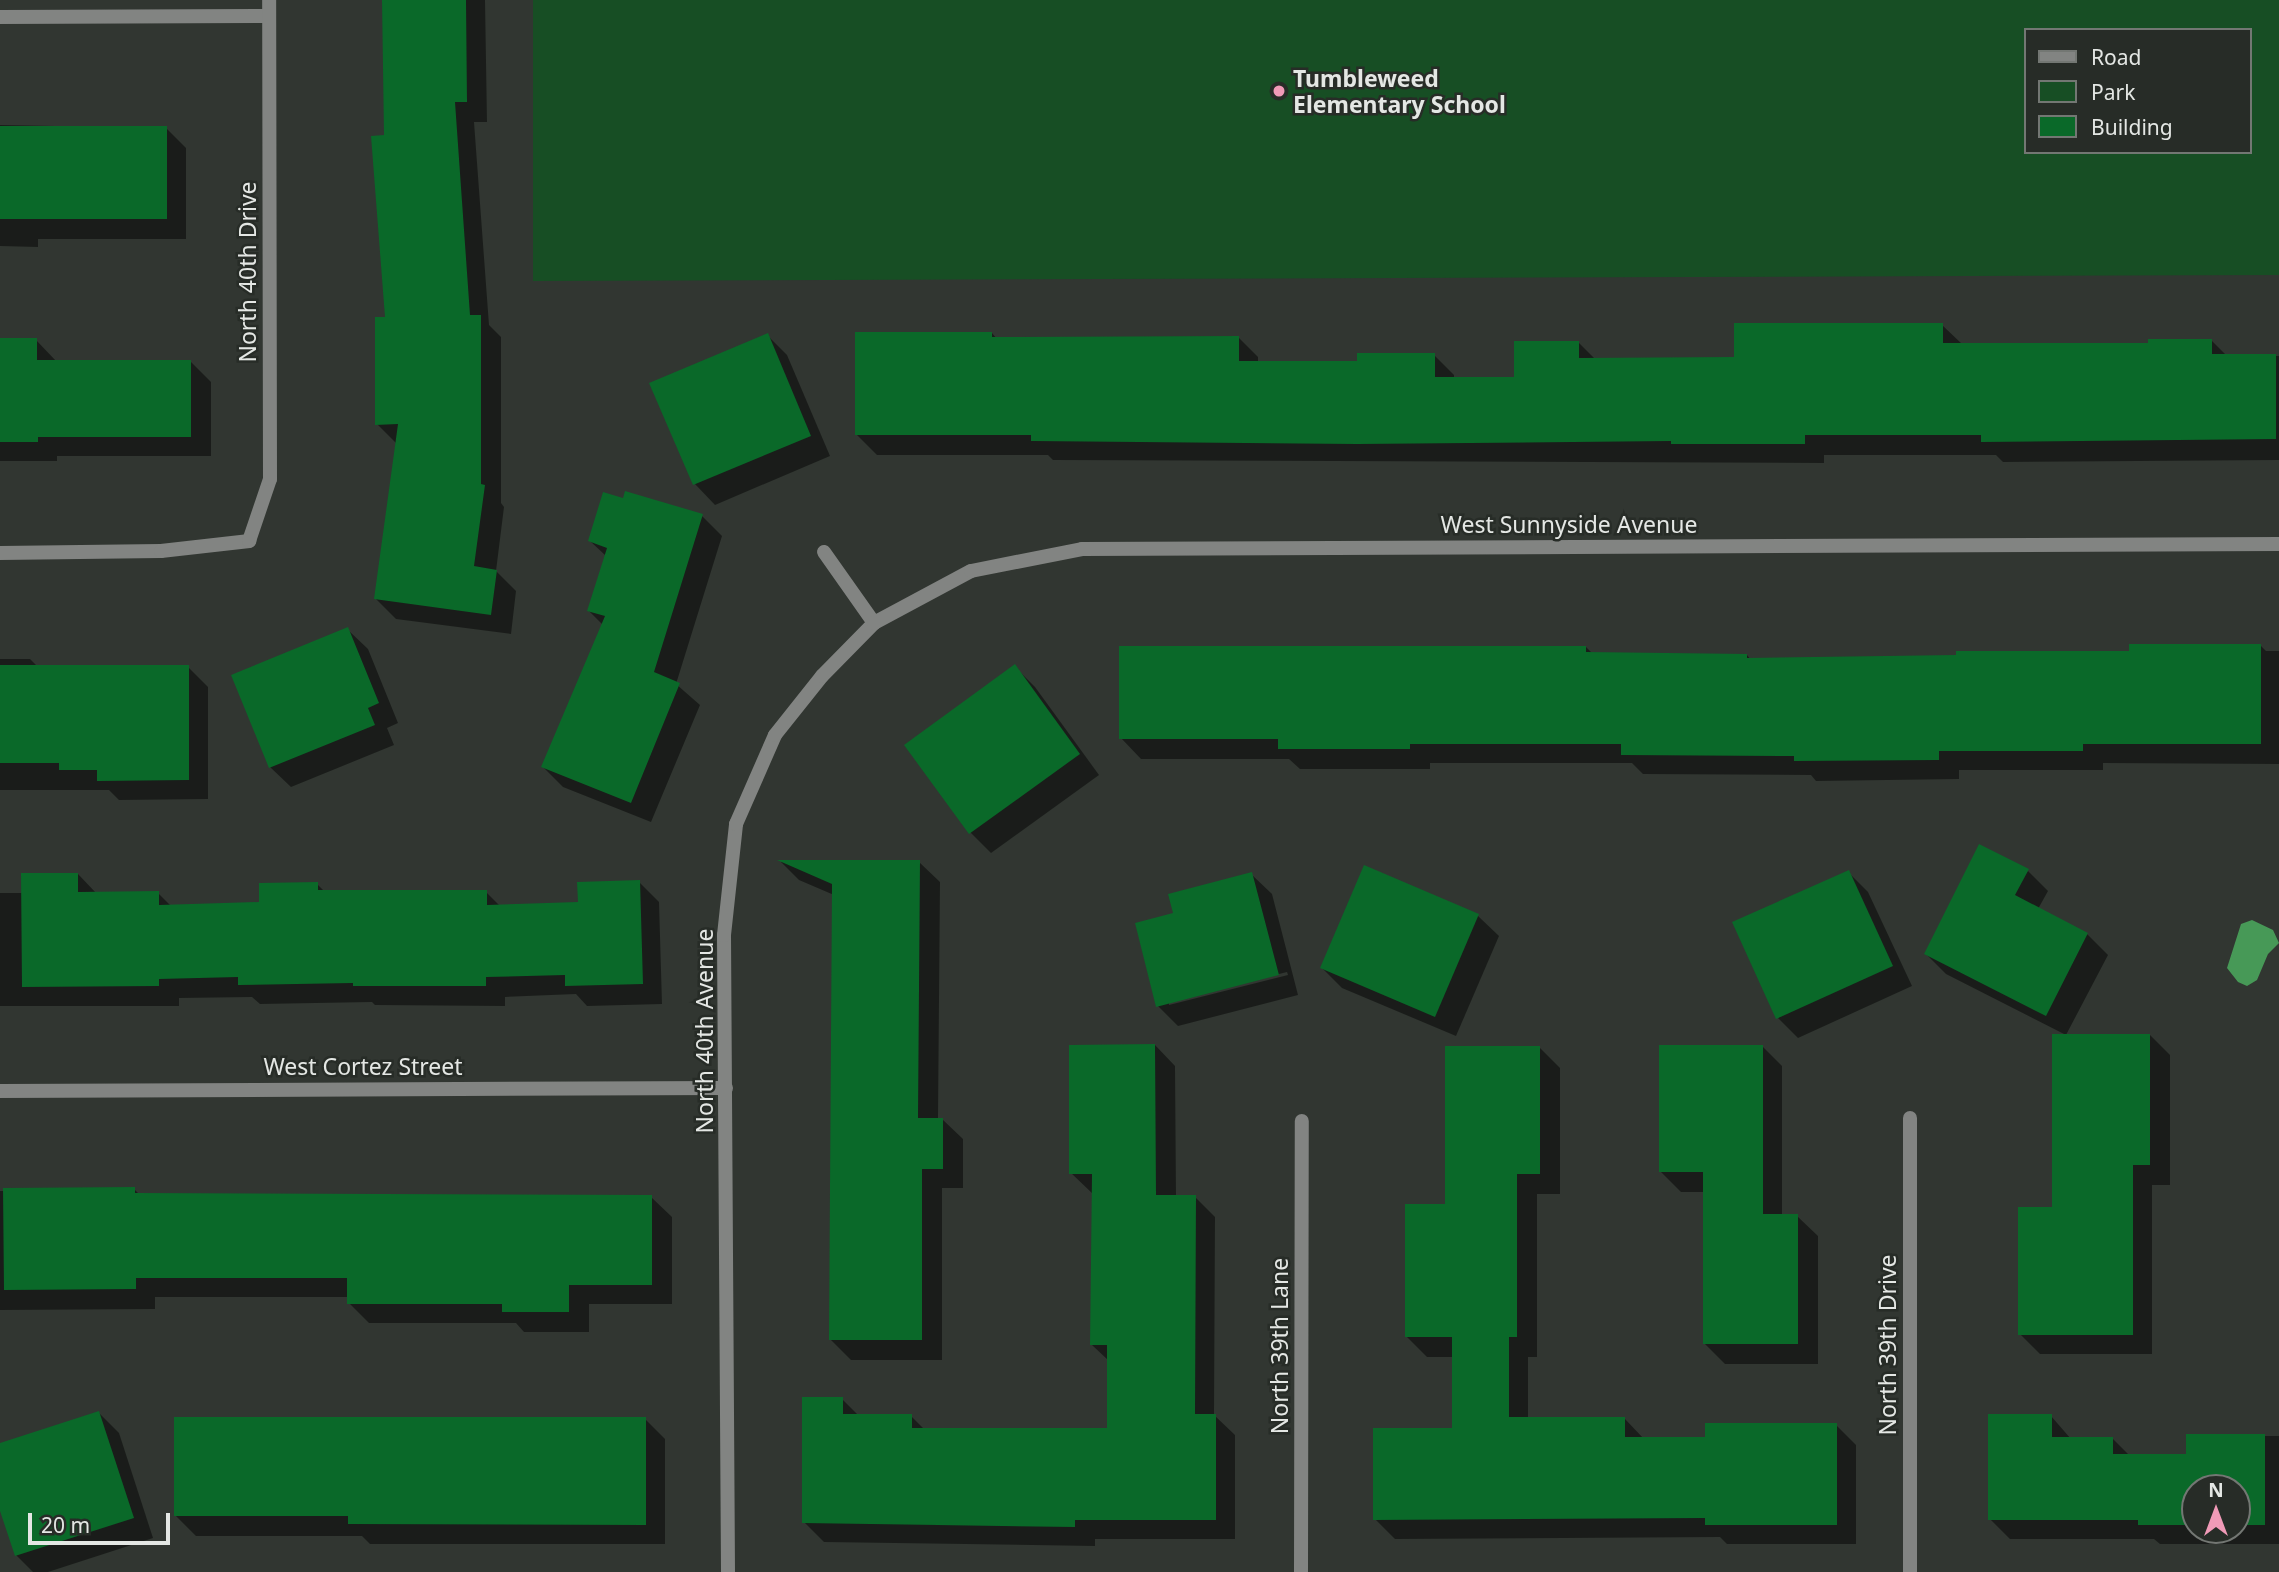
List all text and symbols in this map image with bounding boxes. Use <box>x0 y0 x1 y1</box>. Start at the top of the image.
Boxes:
legend <box>2024 28 2251 154</box>
text: Road <box>2091 43 2141 71</box>
place label: Tumbleweed Elementary School <box>1293 64 1506 118</box>
text: Park <box>2091 78 2135 106</box>
marker: Tumbleweed Elementary School <box>1271 83 1287 99</box>
text: Building <box>2091 113 2173 141</box>
street label: North 40th Drive <box>233 181 261 363</box>
street label: West Sunnyside Avenue <box>1440 510 1698 538</box>
street label: North 40th Avenue <box>690 929 718 1133</box>
street label: West Cortez Street <box>263 1052 463 1080</box>
street label: North 39th Drive <box>1873 1254 1901 1436</box>
street label: North 39th Lane <box>1265 1258 1293 1434</box>
north arrow <box>2181 1474 2251 1544</box>
text: N <box>2208 1477 2224 1503</box>
scale bar <box>32 1498 173 1542</box>
text: 20 m <box>41 1511 90 1539</box>

